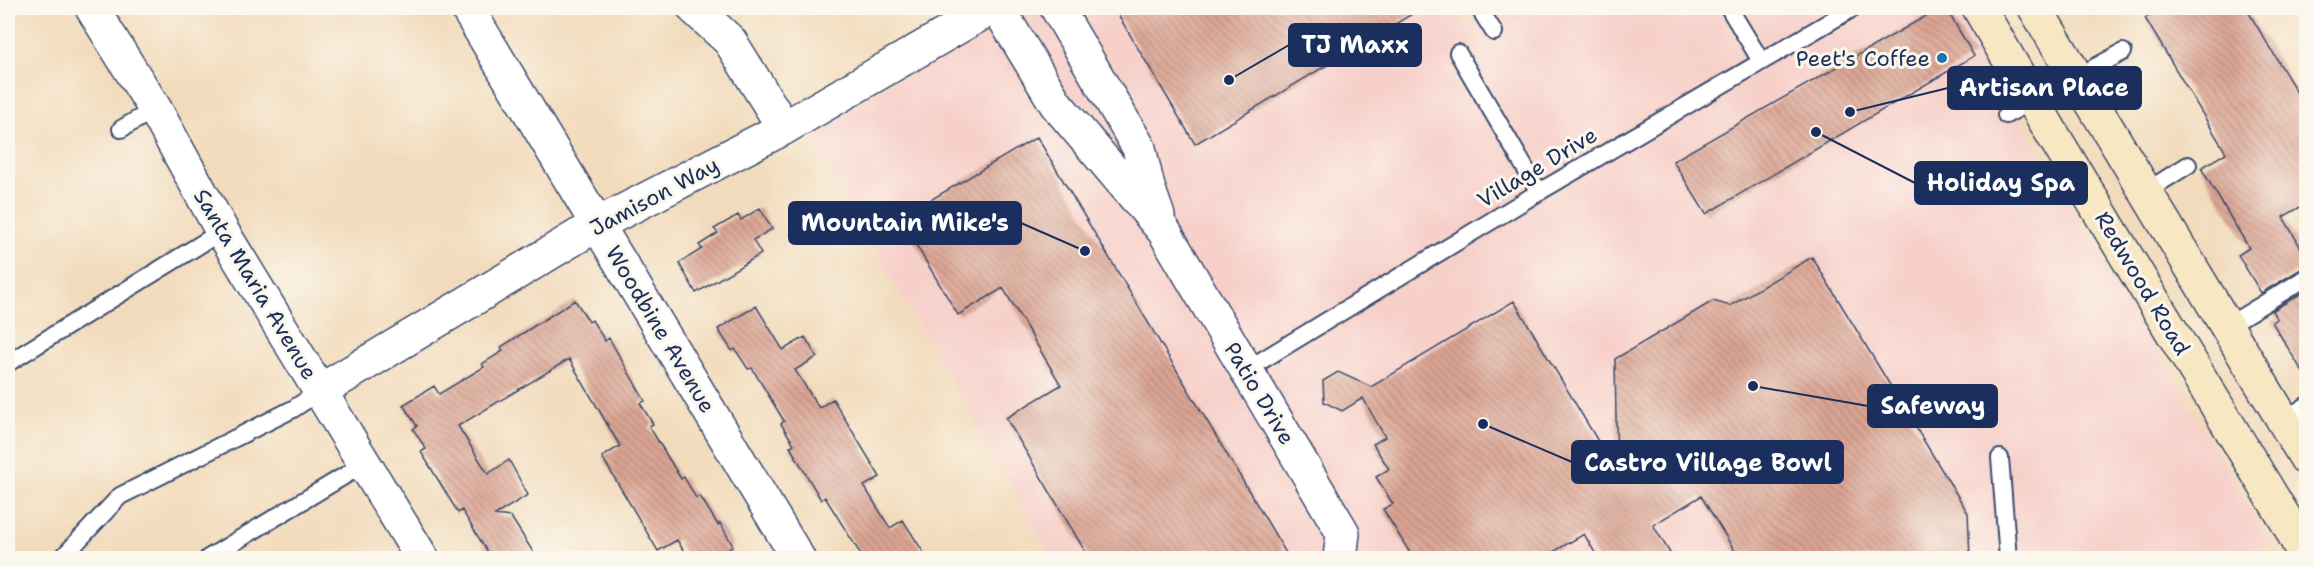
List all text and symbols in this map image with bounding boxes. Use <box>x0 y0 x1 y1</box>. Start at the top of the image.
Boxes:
callout: TJ Maxx <box>1289 24 1421 66</box>
text: TJ Maxx <box>1301 29 1409 61</box>
place label: Peet's Coffee <box>1796 44 1930 73</box>
marker: Peet's Coffee <box>1935 51 1949 65</box>
callout: Artisan Place <box>1948 67 2141 109</box>
text: Artisan Place <box>1959 72 2129 104</box>
street label: Village Drive <box>1472 120 1602 215</box>
street label: Jamison Way <box>585 150 724 243</box>
callout: Holiday Spa <box>1915 162 2087 204</box>
text: Holiday Spa <box>1927 167 2076 199</box>
street label: Santa Maria Avenue <box>187 183 324 385</box>
callout: Mountain Mike's <box>789 202 1021 244</box>
street label: Redwood Road <box>2088 206 2197 361</box>
text: Mountain Mike's <box>801 207 1009 239</box>
street label: Woodbine Avenue <box>599 240 722 418</box>
street label: Patio Drive <box>1218 337 1302 450</box>
callout: Safeway <box>1868 385 1997 427</box>
text: Safeway <box>1880 390 1986 422</box>
callout: Castro Village Bowl <box>1572 441 1843 483</box>
text: Castro Village Bowl <box>1584 447 1832 479</box>

